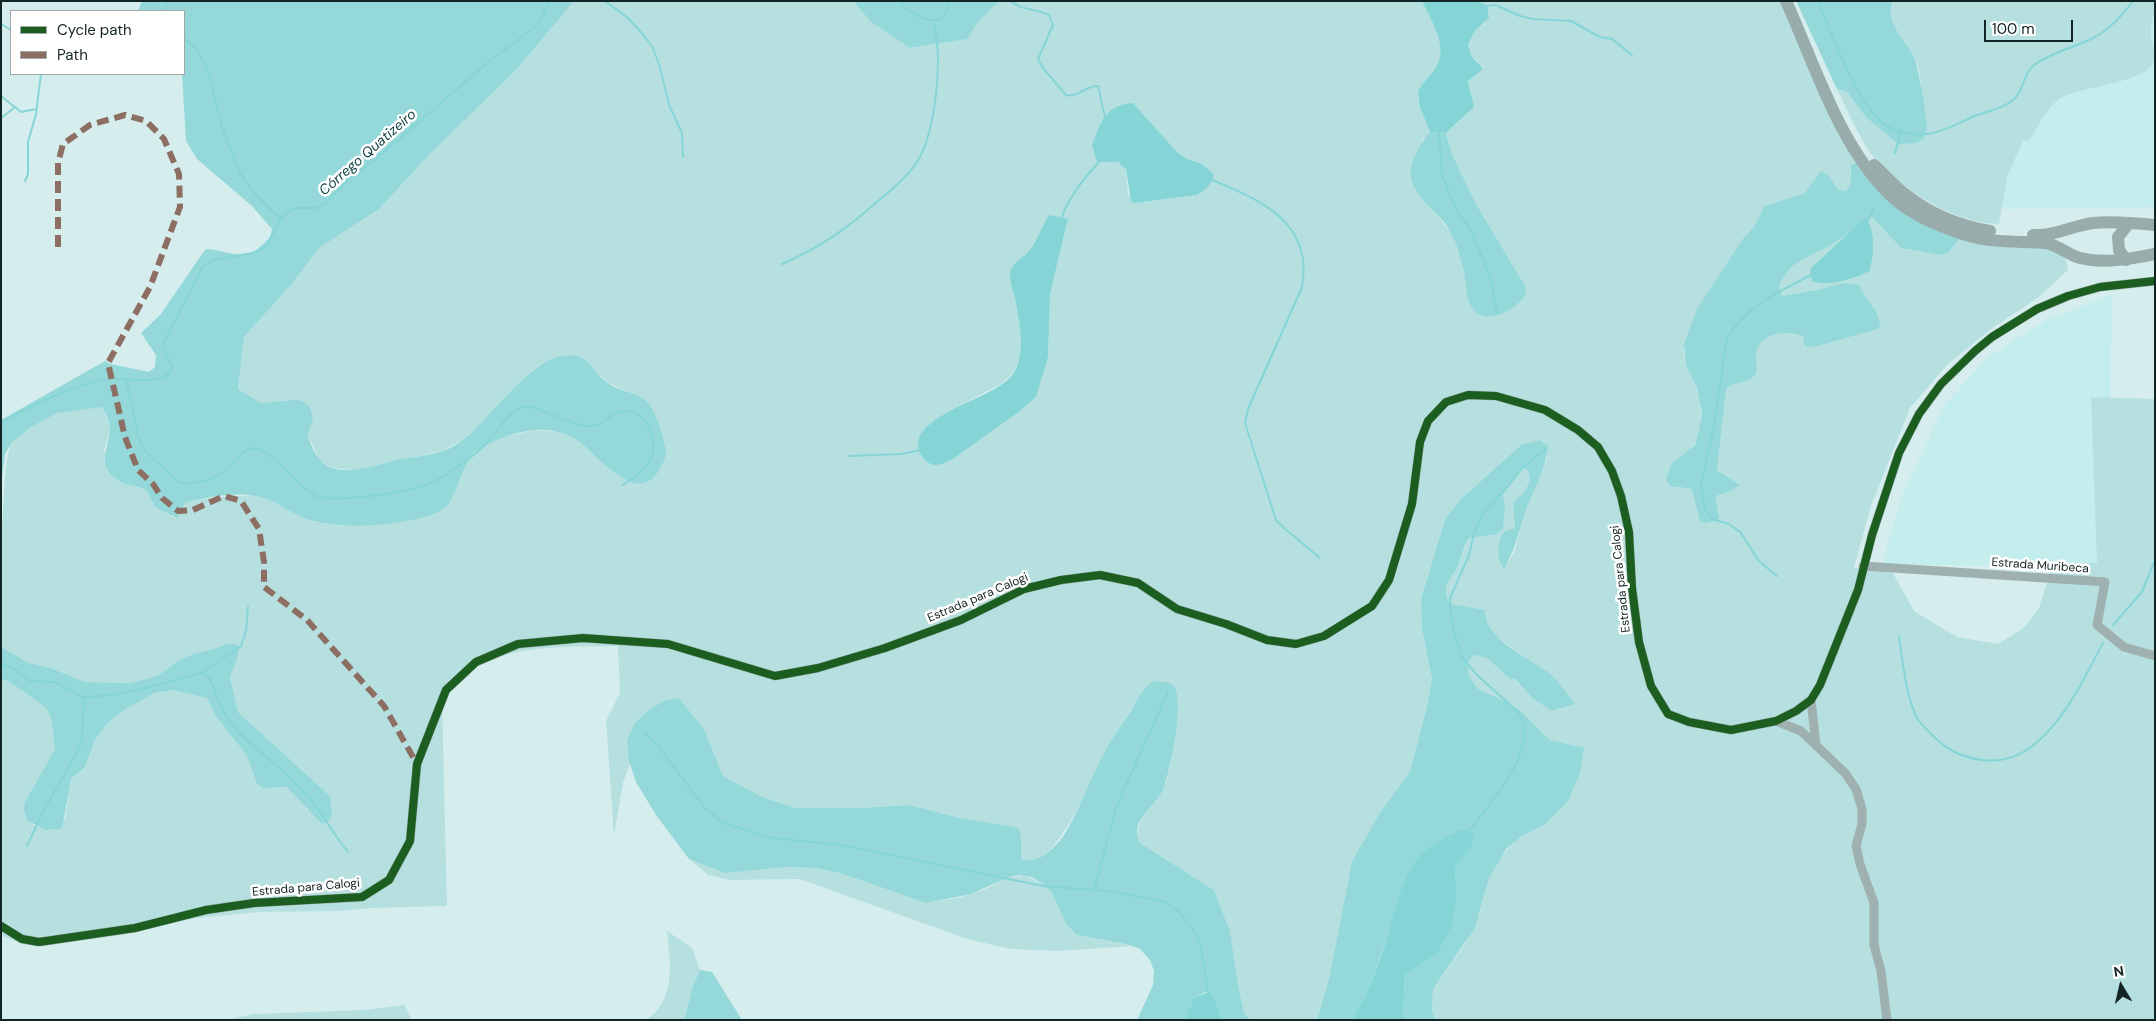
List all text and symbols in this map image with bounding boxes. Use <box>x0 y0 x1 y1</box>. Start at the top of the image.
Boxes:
legend <box>10 10 185 75</box>
scale bar <box>1986 10 2075 42</box>
text: 100 m <box>1992 19 2035 39</box>
text: Cycle path <box>57 20 132 40</box>
text: Path <box>57 45 88 65</box>
water label: Córrego Quatizeiro <box>316 106 420 200</box>
street label: Estrada para Calogi <box>1608 525 1634 633</box>
street label: Estrada Muribeca <box>1991 555 2089 577</box>
street label: Estrada para Calogi <box>926 570 1030 626</box>
street label: Estrada para Calogi <box>252 876 360 900</box>
north arrow <box>2096 961 2146 1011</box>
text: N <box>2112 961 2125 981</box>

